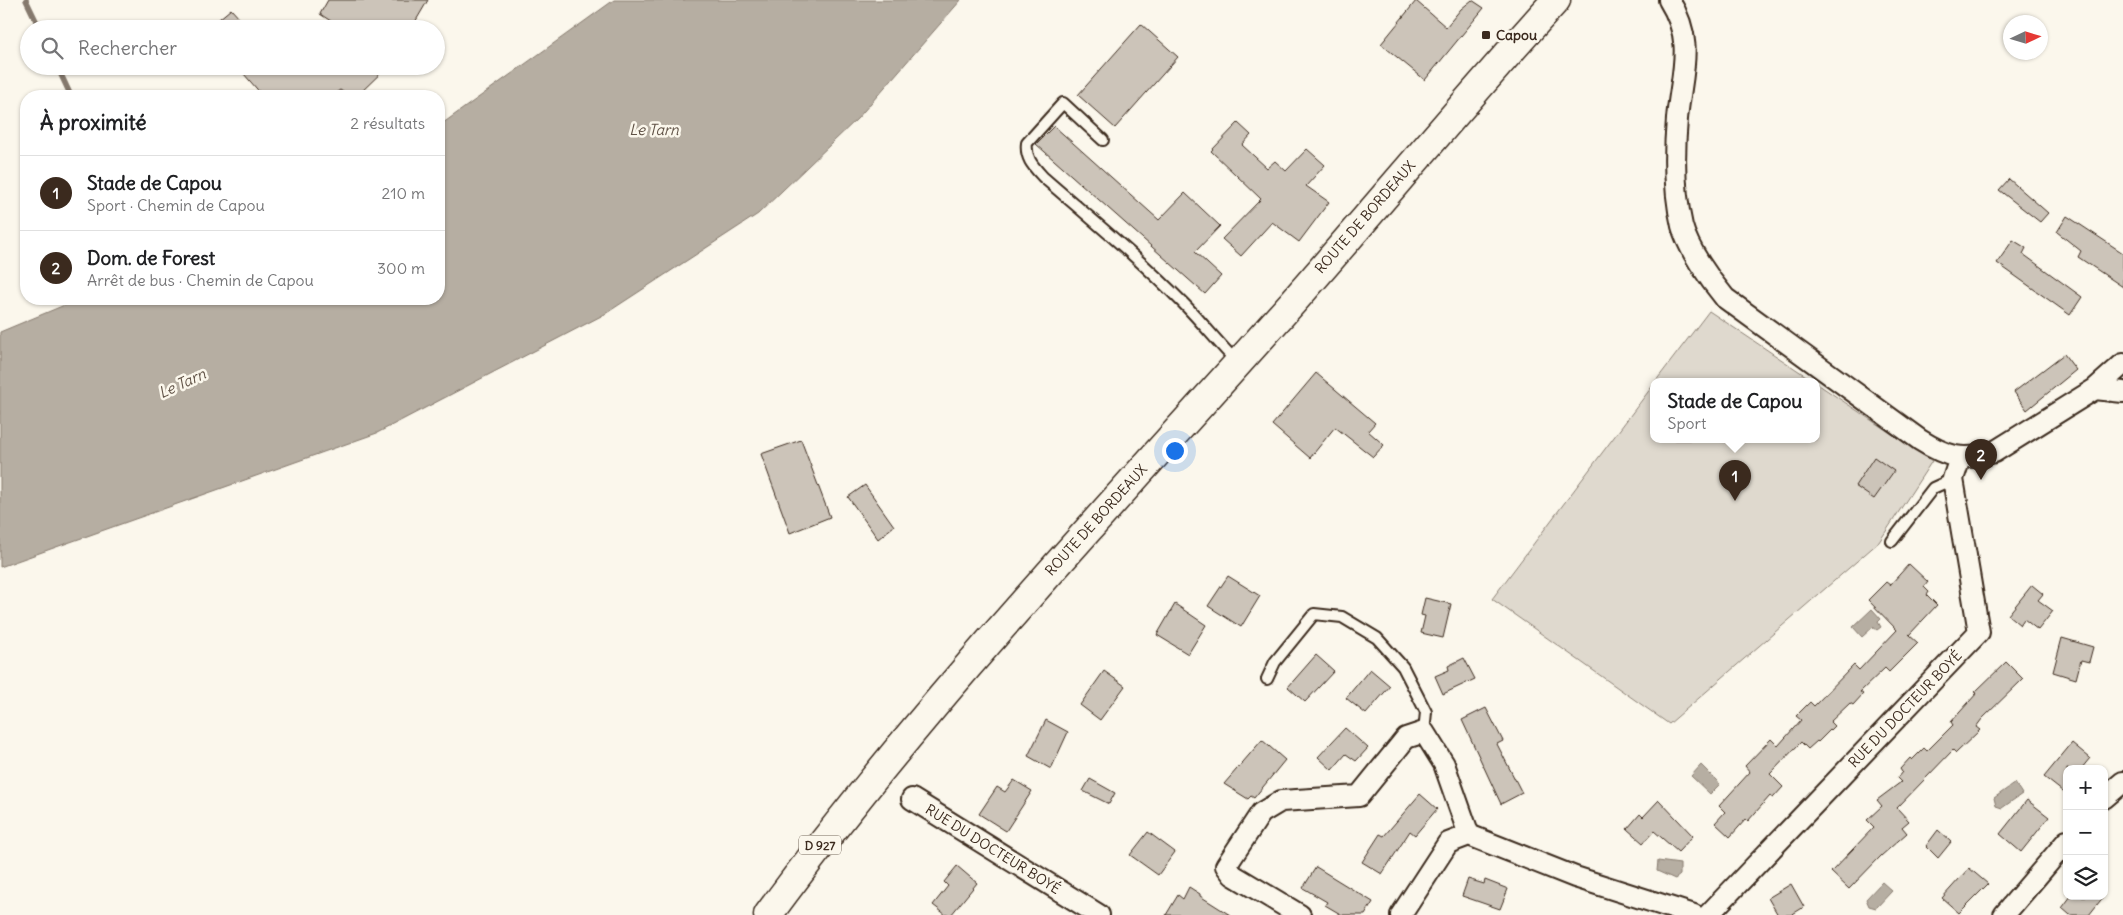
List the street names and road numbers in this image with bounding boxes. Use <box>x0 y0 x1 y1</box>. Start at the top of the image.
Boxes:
street label: ROUTE DE BORDEAUX <box>1311 157 1419 277</box>
street label: ROUTE DE BORDEAUX <box>1041 460 1151 580</box>
street label: RUE DU DOCTEUR BOYÉ <box>1844 647 1966 771</box>
street label: RUE DU DOCTEUR BOYÉ <box>922 800 1064 898</box>
road number: D 927 <box>799 836 841 854</box>

